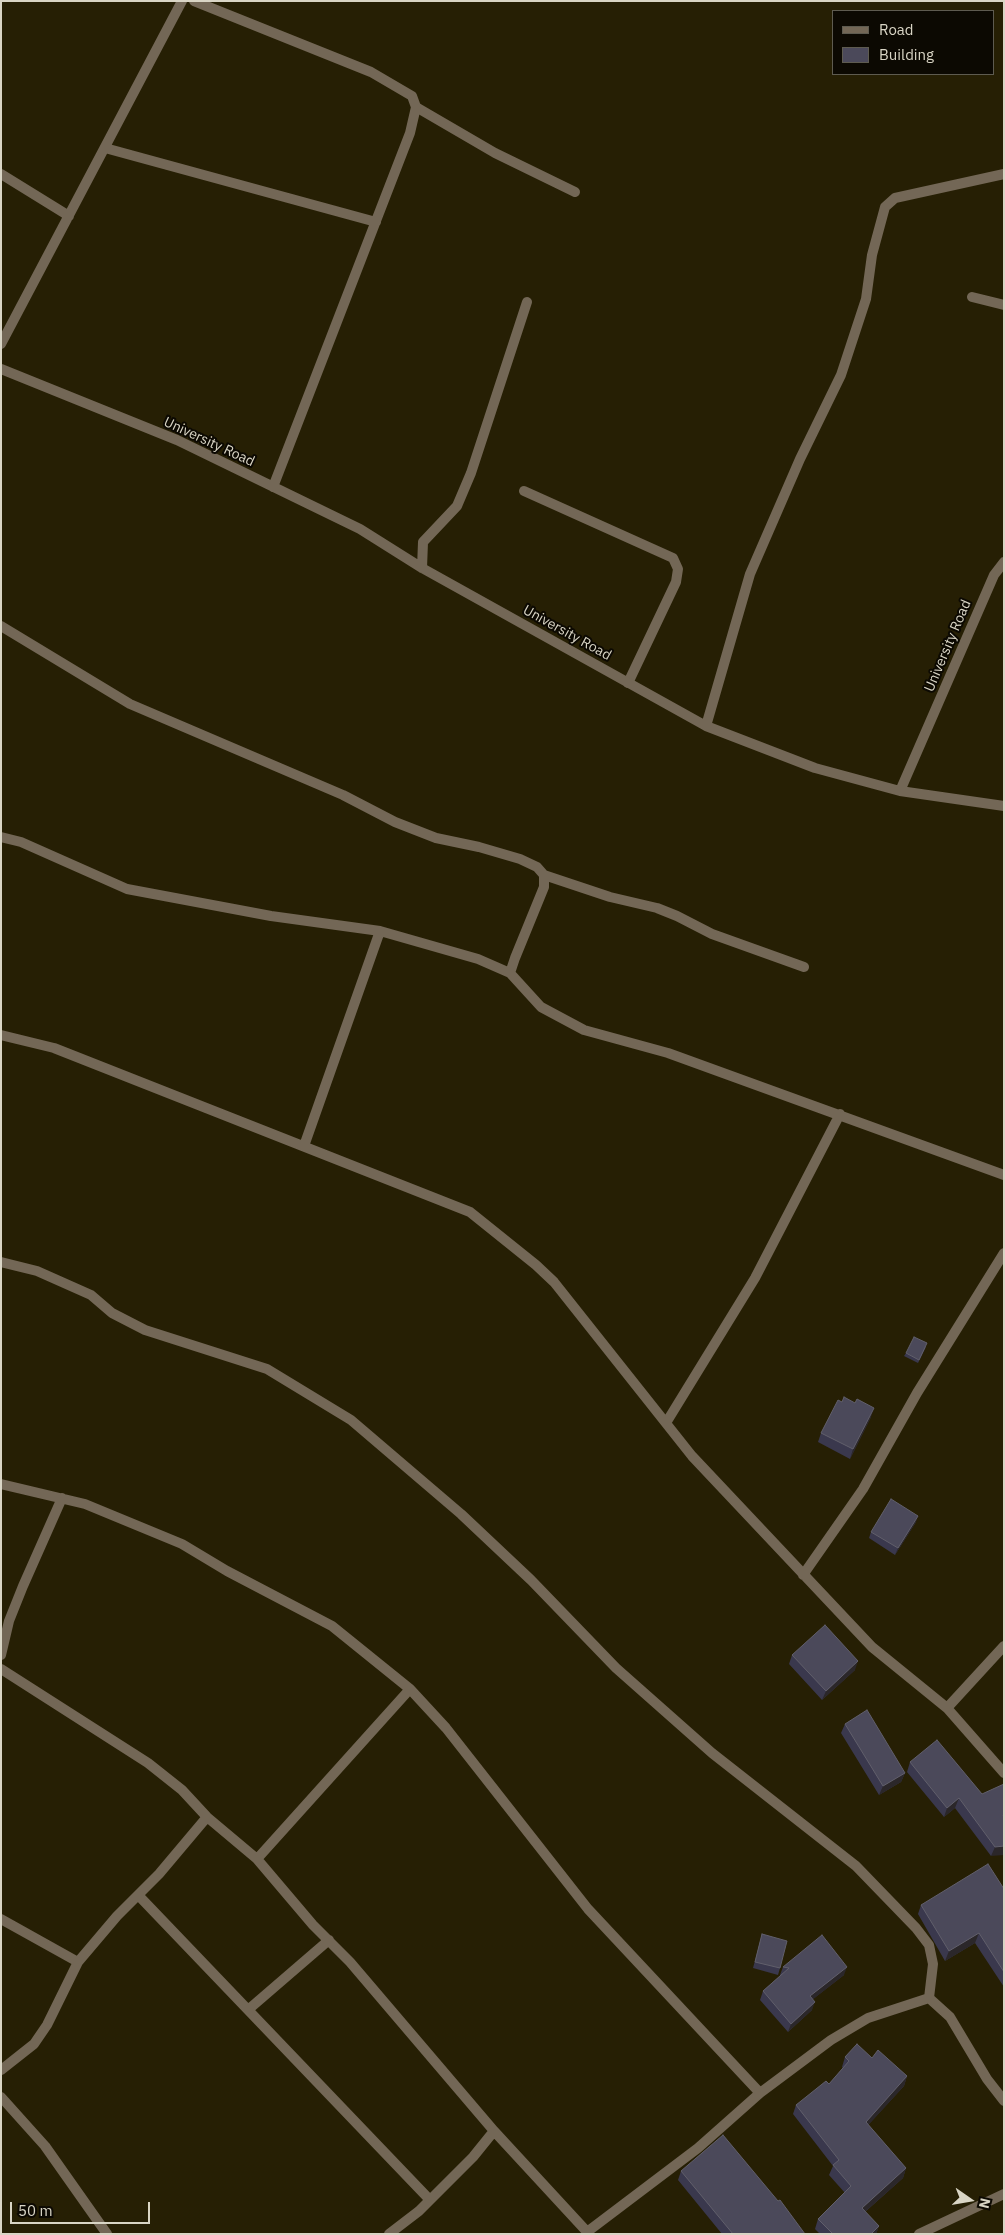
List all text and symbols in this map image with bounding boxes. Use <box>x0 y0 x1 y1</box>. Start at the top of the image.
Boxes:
legend <box>832 10 995 75</box>
text: Road <box>879 20 914 39</box>
text: Building <box>879 45 934 64</box>
street label: University Road <box>161 414 257 470</box>
street label: University Road <box>921 597 975 695</box>
street label: University Road <box>520 602 614 664</box>
north arrow <box>945 2175 995 2225</box>
scale bar <box>12 2192 152 2224</box>
text: N <box>975 2196 995 2210</box>
text: 50 m <box>18 2201 53 2220</box>

